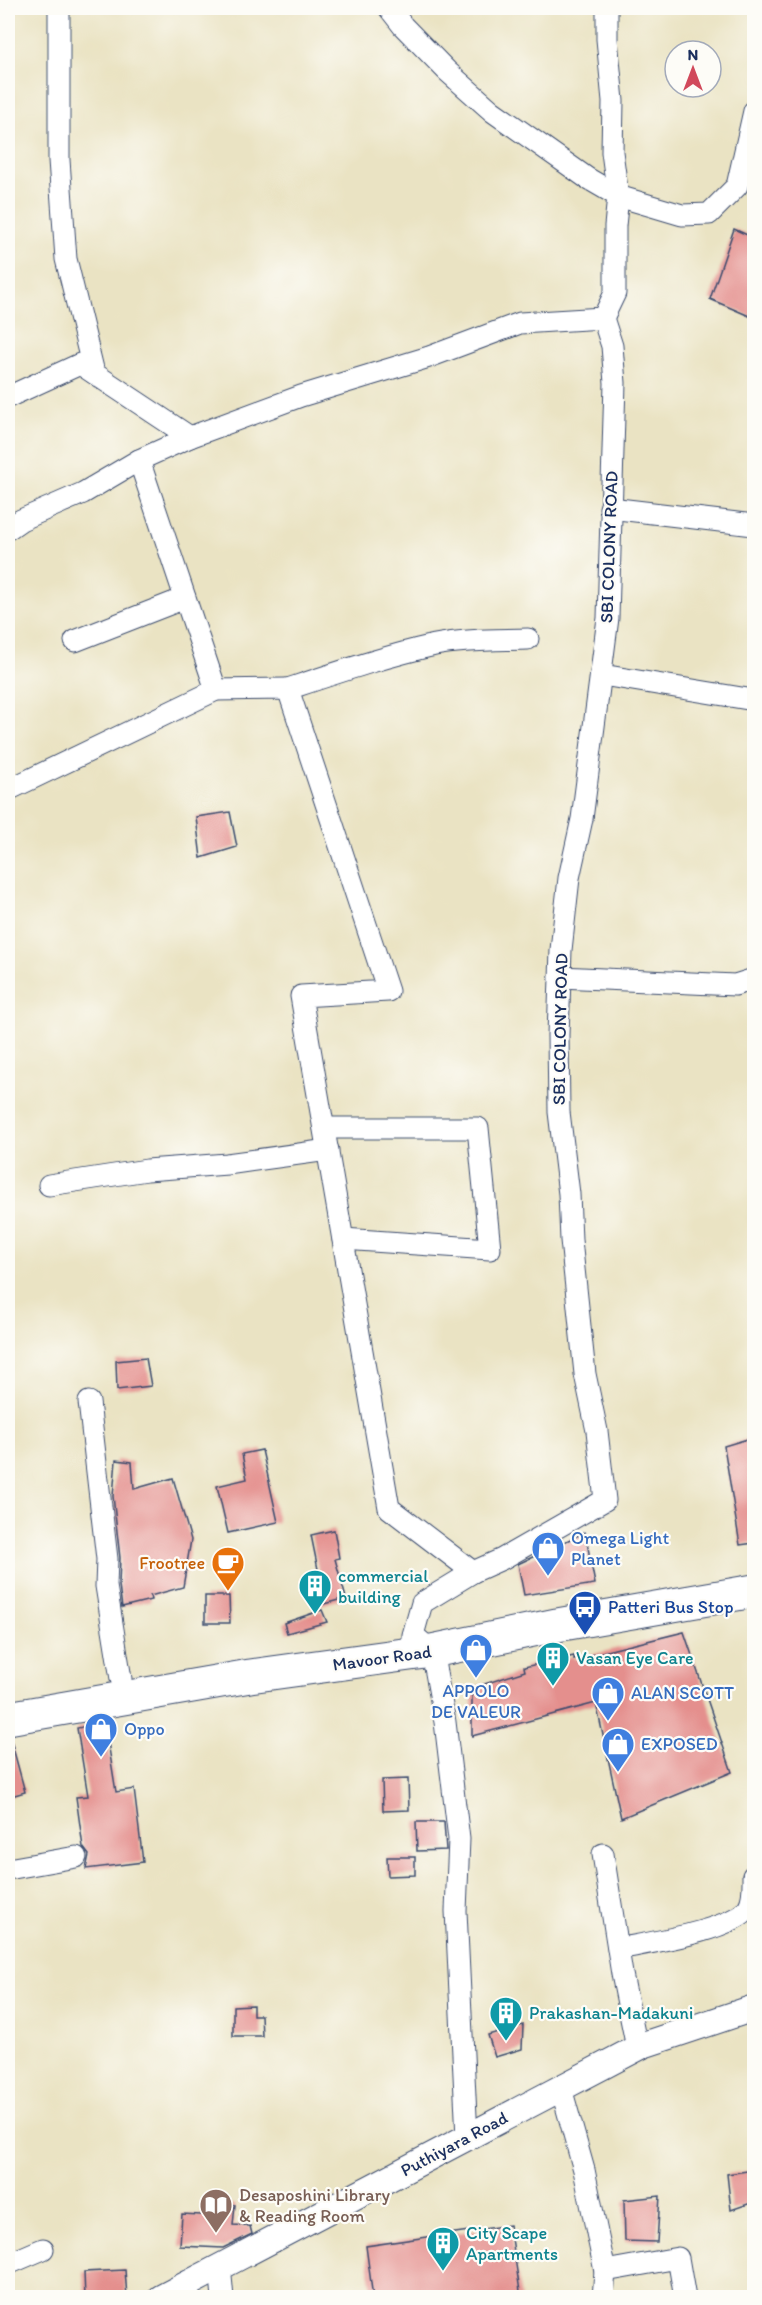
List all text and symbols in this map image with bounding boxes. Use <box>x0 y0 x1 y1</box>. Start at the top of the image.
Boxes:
north arrow <box>663 39 723 99</box>
text: N <box>688 45 698 64</box>
street label: SBI COLONY ROAD <box>595 471 623 623</box>
street label: SBI COLONY ROAD <box>548 953 572 1105</box>
place label: Omega Light Planet <box>571 1527 669 1570</box>
shop icon: Omega Light Planet <box>530 1530 566 1577</box>
cafe icon: Frootree <box>210 1545 246 1592</box>
place label: Frootree <box>139 1552 205 1574</box>
place label: commercial building <box>338 1565 428 1608</box>
building icon: commercial building <box>297 1568 333 1615</box>
bus stop icon: Patteri Bus Stop <box>567 1589 603 1636</box>
place label: Patteri Bus Stop <box>608 1596 733 1618</box>
shop icon: APPOLO DE VALEUR <box>458 1632 494 1679</box>
street label: Mavoor Road <box>331 1640 433 1676</box>
building icon: Vasan Eye Care <box>535 1640 571 1687</box>
place label: Vasan Eye Care <box>576 1647 694 1669</box>
shop icon: ALAN SCOTT <box>590 1675 626 1722</box>
place label: APPOLO DE VALEUR <box>431 1680 521 1723</box>
place label: ALAN SCOTT <box>631 1682 734 1704</box>
shop icon: Oppo <box>83 1711 119 1758</box>
place label: Oppo <box>124 1718 165 1740</box>
shop icon: EXPOSED <box>600 1726 636 1773</box>
place label: EXPOSED <box>641 1733 718 1755</box>
building icon: Prakashan-Madakuni <box>488 1995 524 2042</box>
place label: Prakashan-Madakuni <box>529 2002 693 2024</box>
street label: Puthiyara Road <box>397 2106 512 2181</box>
place label: Desaposhini Library & Reading Room <box>239 2184 390 2227</box>
library icon: Desaposhini Library & Reading Room <box>198 2187 234 2234</box>
place label: City Scape Apartments <box>466 2222 558 2265</box>
building icon: City Scape Apartments <box>425 2225 461 2272</box>

